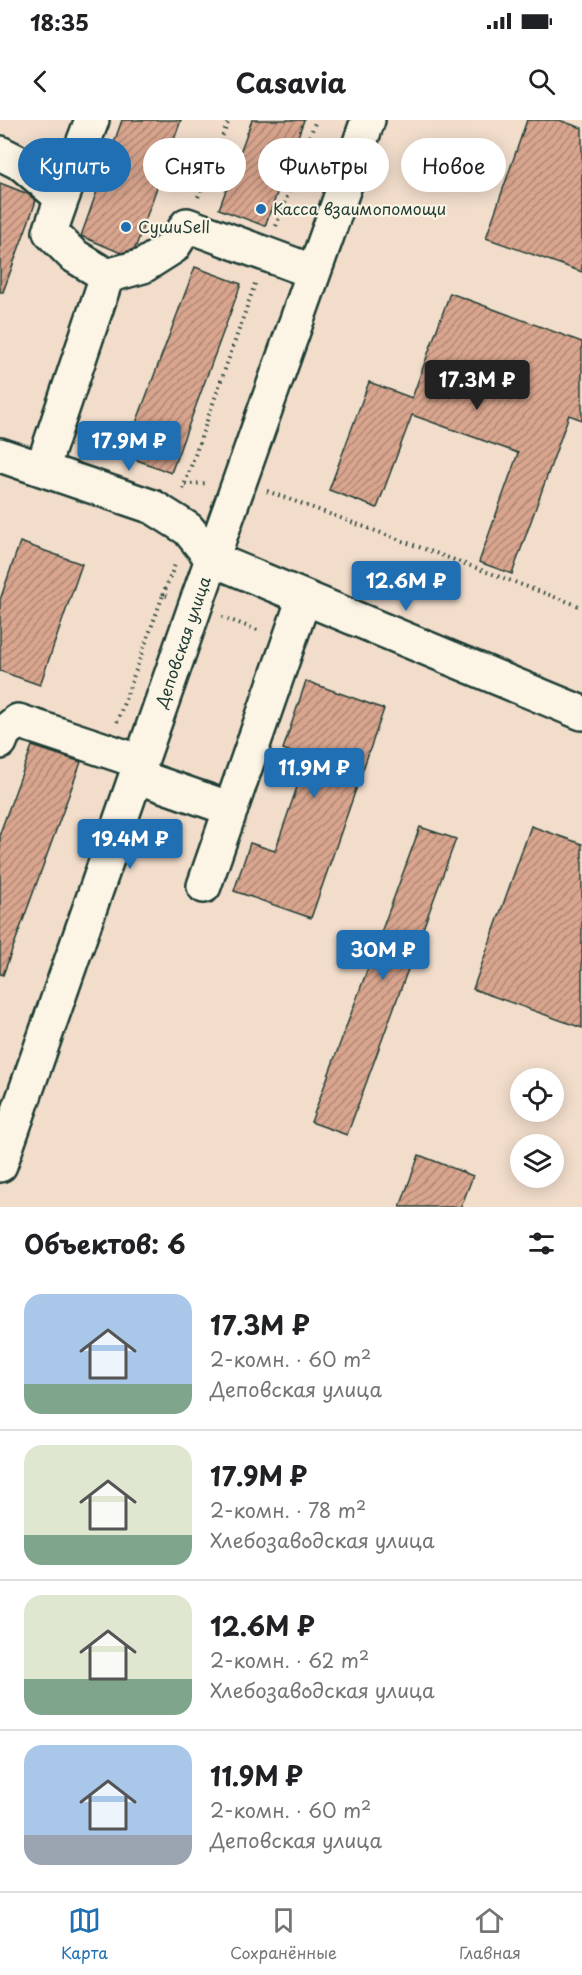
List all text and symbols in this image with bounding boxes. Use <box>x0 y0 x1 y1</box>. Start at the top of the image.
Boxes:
text: 18:35 <box>30 5 89 38</box>
text: Casavia <box>236 61 346 102</box>
icon: back <box>24 65 57 98</box>
icon: search <box>525 65 558 98</box>
chip: Купить <box>18 138 131 192</box>
chip: Снять <box>143 138 246 192</box>
chip: Фильтры <box>258 138 389 192</box>
chip: Новое <box>401 138 506 192</box>
place label: Касса взаимопомощи <box>273 196 446 220</box>
marker: Касса взаимопомощи <box>254 202 268 216</box>
place label: СушиSell <box>138 214 210 238</box>
marker: СушиSell <box>119 220 133 234</box>
pin: 17.3M ₽ <box>422 360 532 411</box>
text: 17.3M ₽ <box>439 364 515 394</box>
pin: 17.9M ₽ <box>74 421 184 472</box>
text: 17.9M ₽ <box>92 425 166 455</box>
pin: 12.6M ₽ <box>351 561 461 612</box>
text: 12.6M ₽ <box>366 565 446 595</box>
street label: Деповская улица <box>148 573 216 712</box>
pin: 11.9M ₽ <box>259 748 369 799</box>
text: 11.9M ₽ <box>278 752 350 782</box>
pin: 19.4M ₽ <box>75 819 185 870</box>
text: 19.4M ₽ <box>92 823 168 853</box>
pin: 30M ₽ <box>341 930 425 981</box>
text: 30M ₽ <box>350 934 416 964</box>
map controls <box>510 1068 564 1188</box>
button: locate <box>510 1068 564 1122</box>
button: layers <box>510 1134 564 1188</box>
text: Объектов: 6 <box>24 1224 186 1263</box>
icon: filters <box>525 1227 558 1260</box>
text: 17.3M ₽ <box>210 1305 310 1344</box>
icon: home <box>72 1318 144 1390</box>
text: 2-комн. · 60 m² <box>210 1344 371 1374</box>
text: Деповская улица <box>210 1374 382 1404</box>
text: 17.9M ₽ <box>210 1456 307 1495</box>
icon: home <box>72 1469 144 1541</box>
text: 2-комн. · 78 m² <box>210 1495 366 1525</box>
text: Хлебозаводская улица <box>210 1525 435 1555</box>
text: 12.6M ₽ <box>210 1606 315 1645</box>
icon: home <box>72 1619 144 1691</box>
text: 2-комн. · 62 m² <box>210 1645 369 1675</box>
text: Хлебозаводская улица <box>210 1675 435 1705</box>
text: 11.9M ₽ <box>210 1756 303 1795</box>
icon: home <box>72 1769 144 1841</box>
text: 2-комн. · 60 m² <box>210 1795 371 1825</box>
text: Деповская улица <box>210 1825 382 1855</box>
tab: Карта <box>61 1904 108 1964</box>
tab: Сохранённые <box>230 1904 337 1964</box>
tab: Главная <box>459 1904 521 1964</box>

